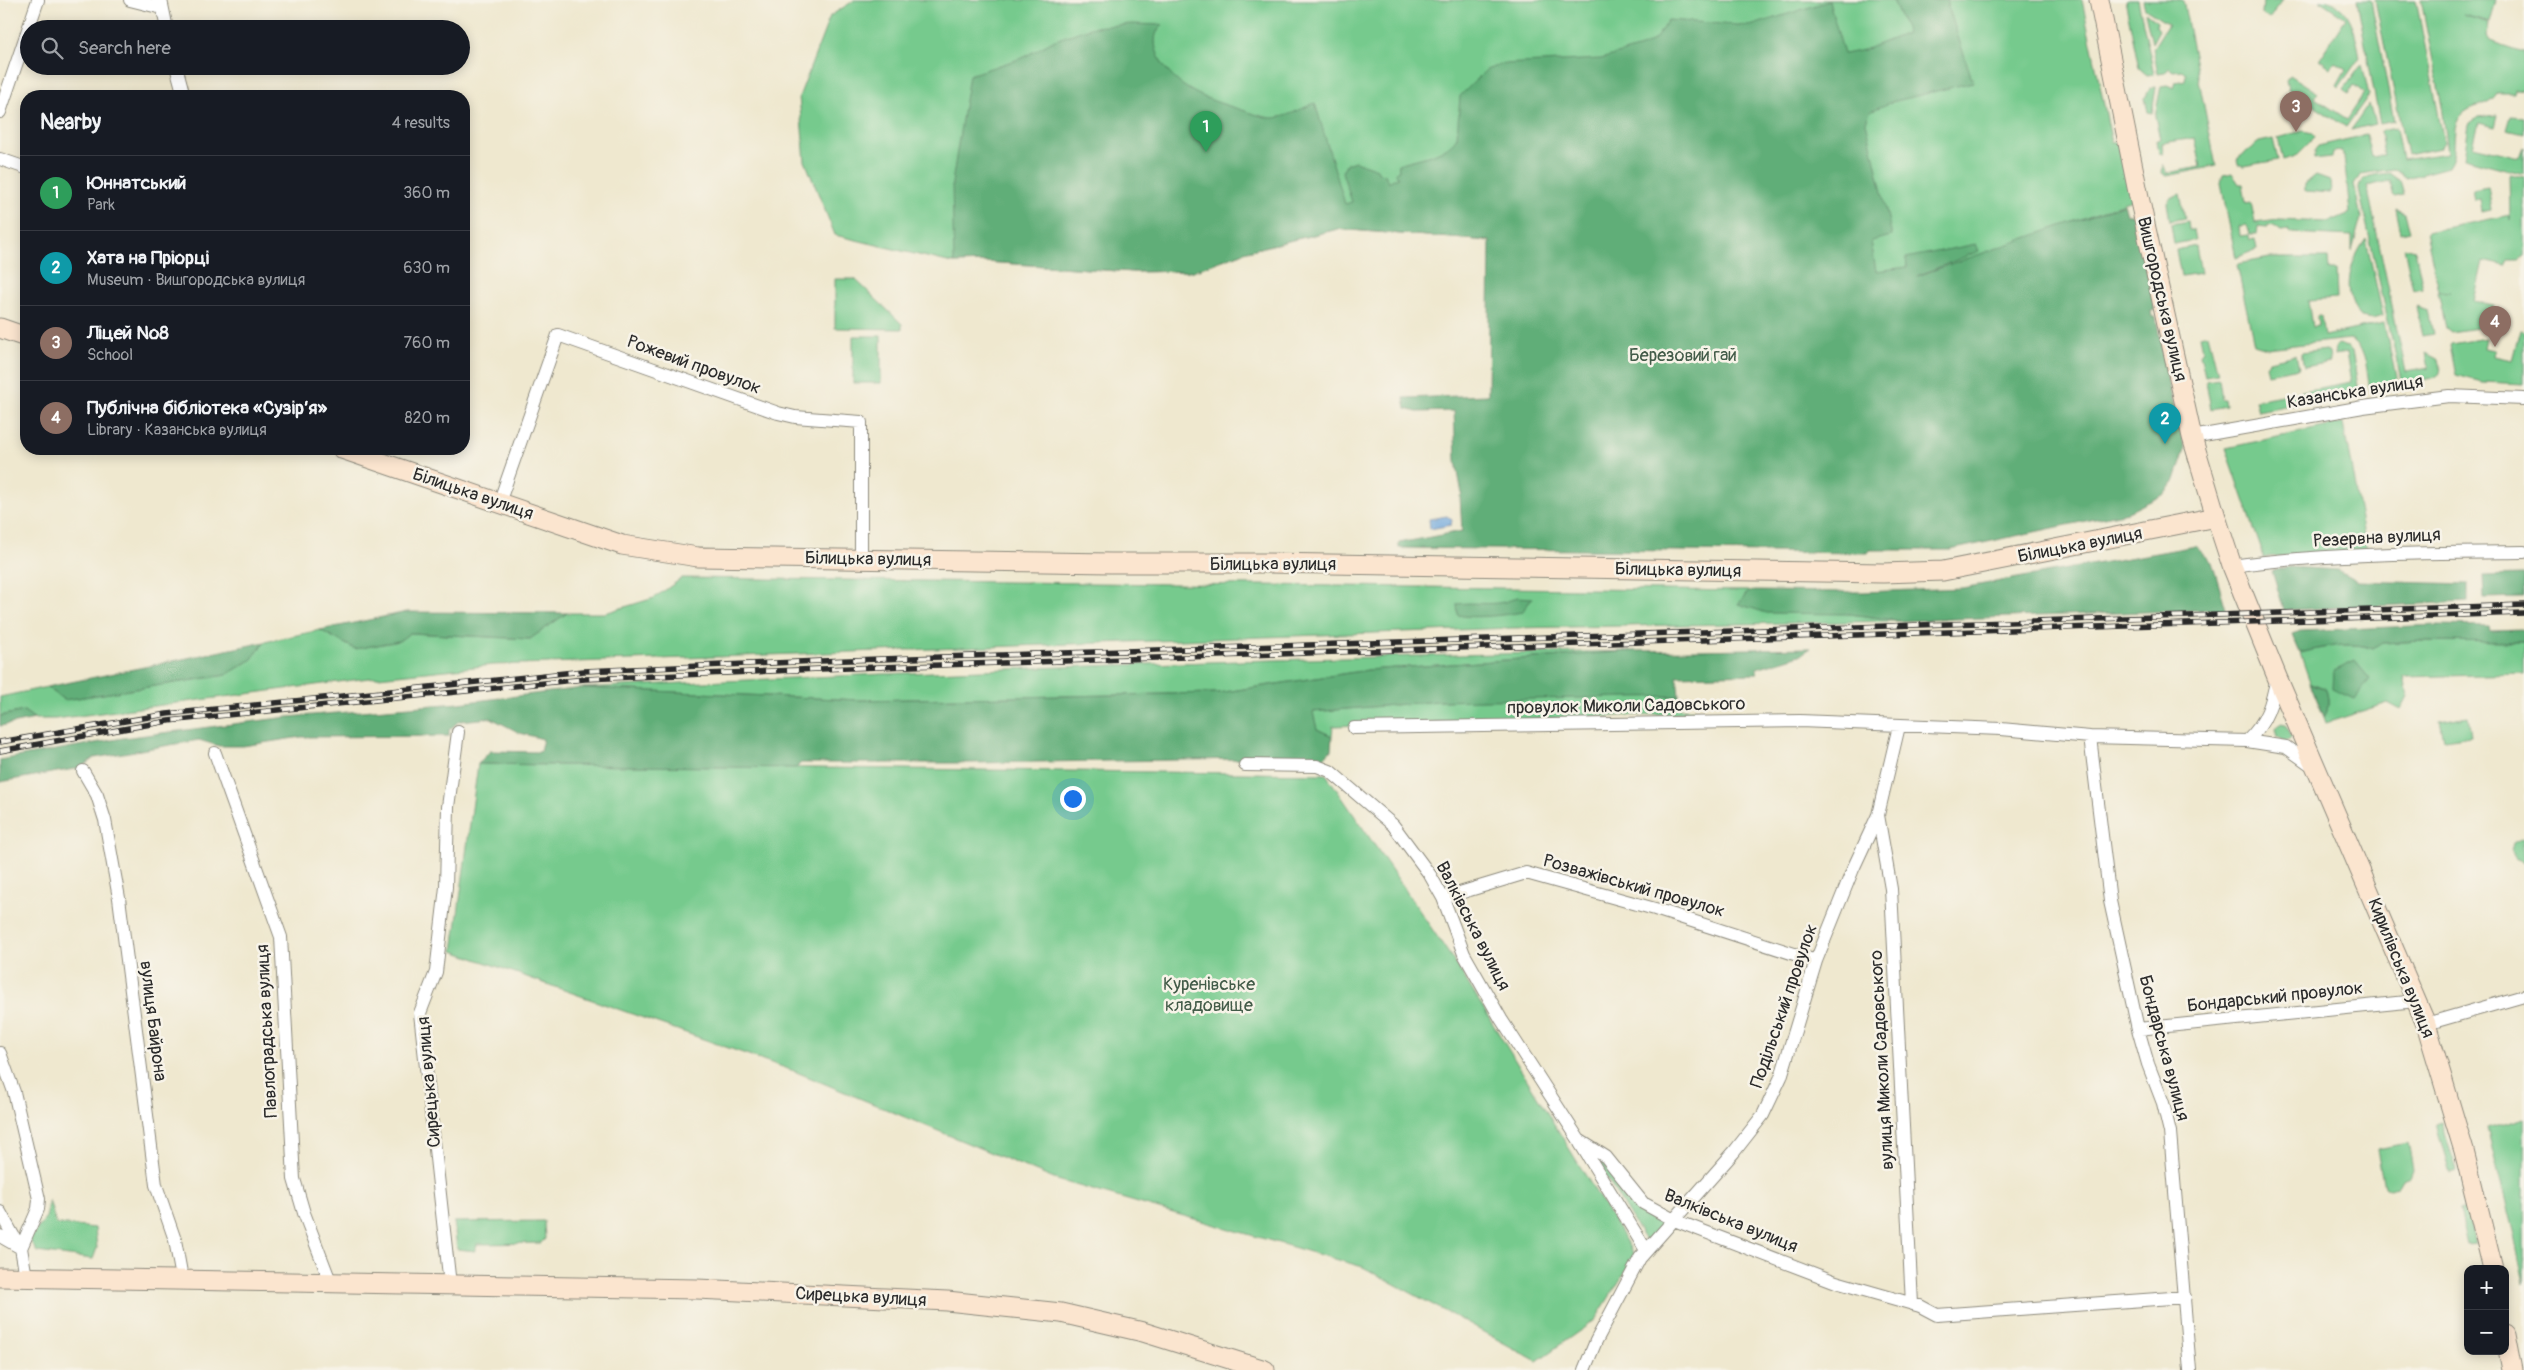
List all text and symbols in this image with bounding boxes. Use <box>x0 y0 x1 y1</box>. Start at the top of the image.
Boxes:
search box <box>20 20 470 75</box>
icon: search <box>38 34 66 62</box>
text: Search here <box>78 36 171 60</box>
pin: 3 <box>2280 91 2312 132</box>
text: Nearby <box>40 109 101 136</box>
pin: 1 <box>1190 111 1222 152</box>
text: 4 results <box>392 113 450 133</box>
text: Юннатський <box>87 171 186 195</box>
text: 1 <box>53 183 59 203</box>
text: 360 m <box>403 183 450 203</box>
text: Park <box>87 195 115 215</box>
street label: Вишгородська вулиця <box>2132 214 2192 384</box>
text: Хата на Пріорці <box>87 246 209 270</box>
text: 2 <box>52 258 60 278</box>
text: 630 m <box>403 258 450 278</box>
text: Museum · Вишгородська вулиця <box>87 270 305 290</box>
pin: 4 <box>2479 306 2511 347</box>
text: Ліцей №8 <box>87 321 169 345</box>
street label: Рожевий провулок <box>624 330 764 400</box>
text: 3 <box>52 333 60 353</box>
text: 760 m <box>404 333 450 353</box>
park label: Березовий гай <box>1629 344 1737 367</box>
text: School <box>87 345 133 365</box>
street label: Казанська вулиця <box>2285 370 2425 414</box>
text: Публічна бібліотека «Сузір’я» <box>87 396 327 420</box>
pin: 2 <box>2149 403 2181 444</box>
text: 4 <box>51 408 61 428</box>
text: 820 m <box>404 408 450 428</box>
text: Library · Казанська вулиця <box>87 420 267 440</box>
street label: Білицька вулиця <box>410 463 536 525</box>
street label: Білицька вулиця <box>2016 522 2144 568</box>
street label: Резервна вулиця <box>2313 523 2441 553</box>
street label: Білицька вулиця <box>805 546 931 572</box>
street label: Білицька вулиця <box>1210 553 1336 576</box>
street label: Білицька вулиця <box>1615 557 1741 583</box>
street label: провулок Миколи Садовського <box>1507 692 1746 720</box>
your location <box>1060 786 1086 812</box>
street label: Розважівський провулок <box>1541 849 1727 923</box>
street label: Валківська вулиця <box>1430 857 1516 995</box>
street label: Кирилівська вулиця <box>2362 895 2440 1041</box>
street label: Подільський провулок <box>1745 921 1823 1091</box>
street label: Павлоградська вулиця <box>251 944 283 1118</box>
street label: вулиця Миколи Садовського <box>1865 949 1899 1170</box>
street label: вулиця Байрона <box>134 960 172 1082</box>
park label: Куренівське кладовище <box>1163 973 1255 1017</box>
street label: Бондарська вулиця <box>2133 973 2195 1123</box>
street label: Бондарський провулок <box>2186 976 2364 1018</box>
street label: Сирецька вулиця <box>412 1016 446 1148</box>
street label: Валківська вулиця <box>1661 1184 1801 1258</box>
map controls <box>2464 1265 2509 1355</box>
button: + <box>2464 1265 2509 1310</box>
street label: Сирецька вулиця <box>795 1282 927 1312</box>
button: − <box>2464 1310 2509 1355</box>

